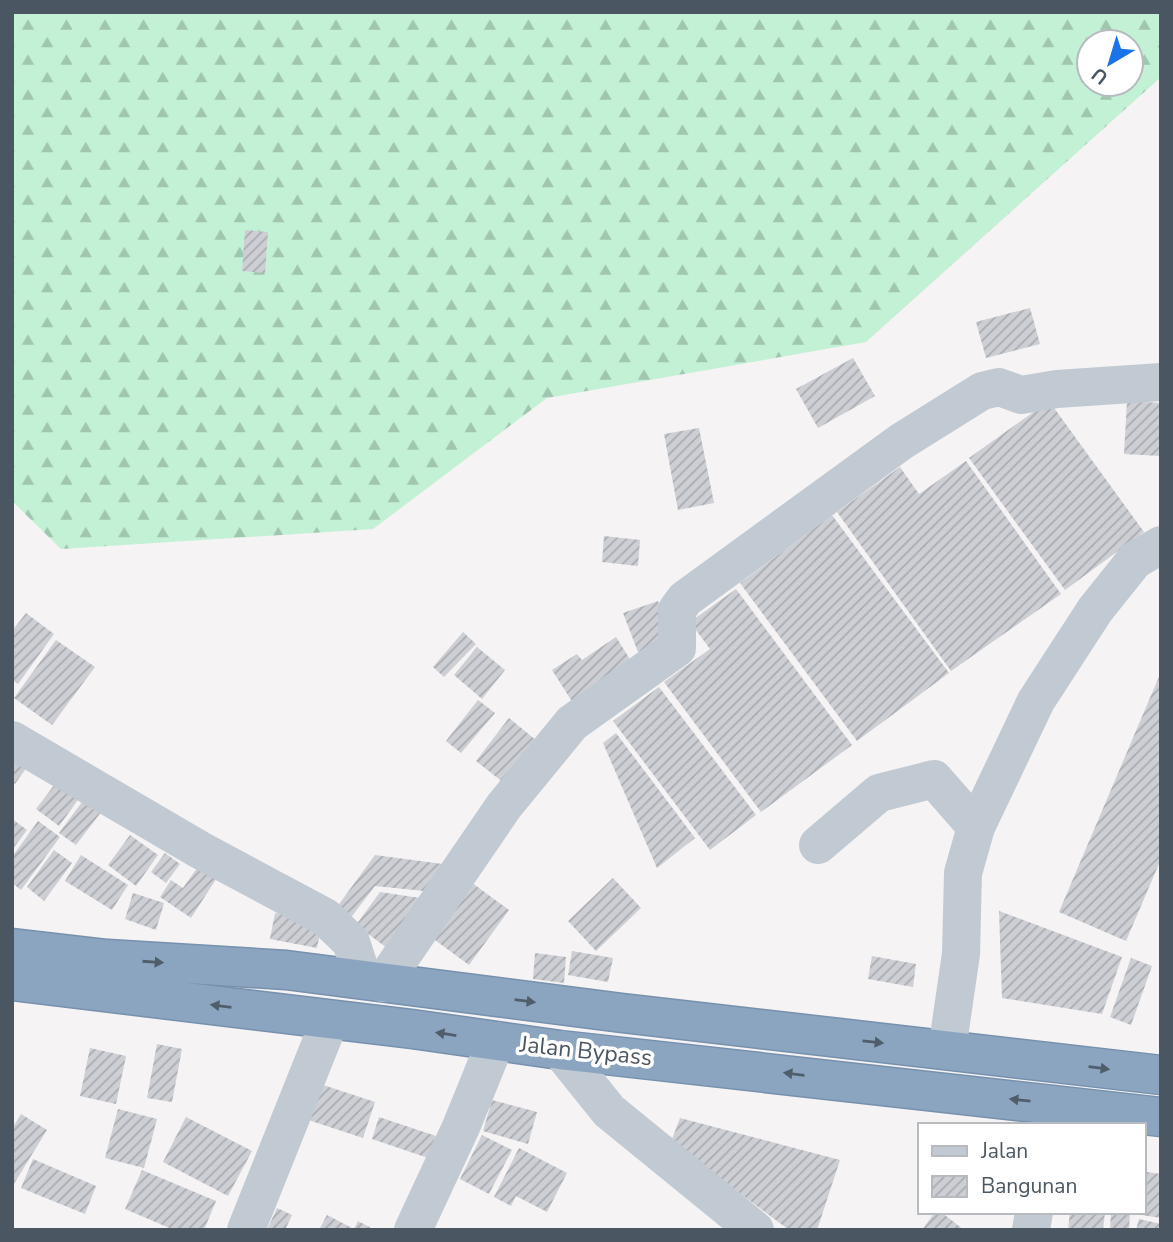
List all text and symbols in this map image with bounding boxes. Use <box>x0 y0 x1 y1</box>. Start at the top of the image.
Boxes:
north arrow <box>1075 28 1145 98</box>
text: U <box>1087 61 1114 90</box>
one-way arrow <box>142 957 164 968</box>
one-way arrow <box>515 996 537 1007</box>
one-way arrow <box>209 1001 231 1012</box>
one-way arrow <box>435 1028 457 1039</box>
street label: Jalan Bypass <box>517 1029 654 1073</box>
one-way arrow <box>862 1036 884 1047</box>
one-way arrow <box>1088 1062 1110 1073</box>
one-way arrow <box>783 1069 805 1080</box>
one-way arrow <box>1009 1094 1031 1105</box>
legend <box>918 1123 1145 1214</box>
text: Jalan <box>980 1137 1028 1165</box>
text: Bangunan <box>981 1172 1077 1200</box>

